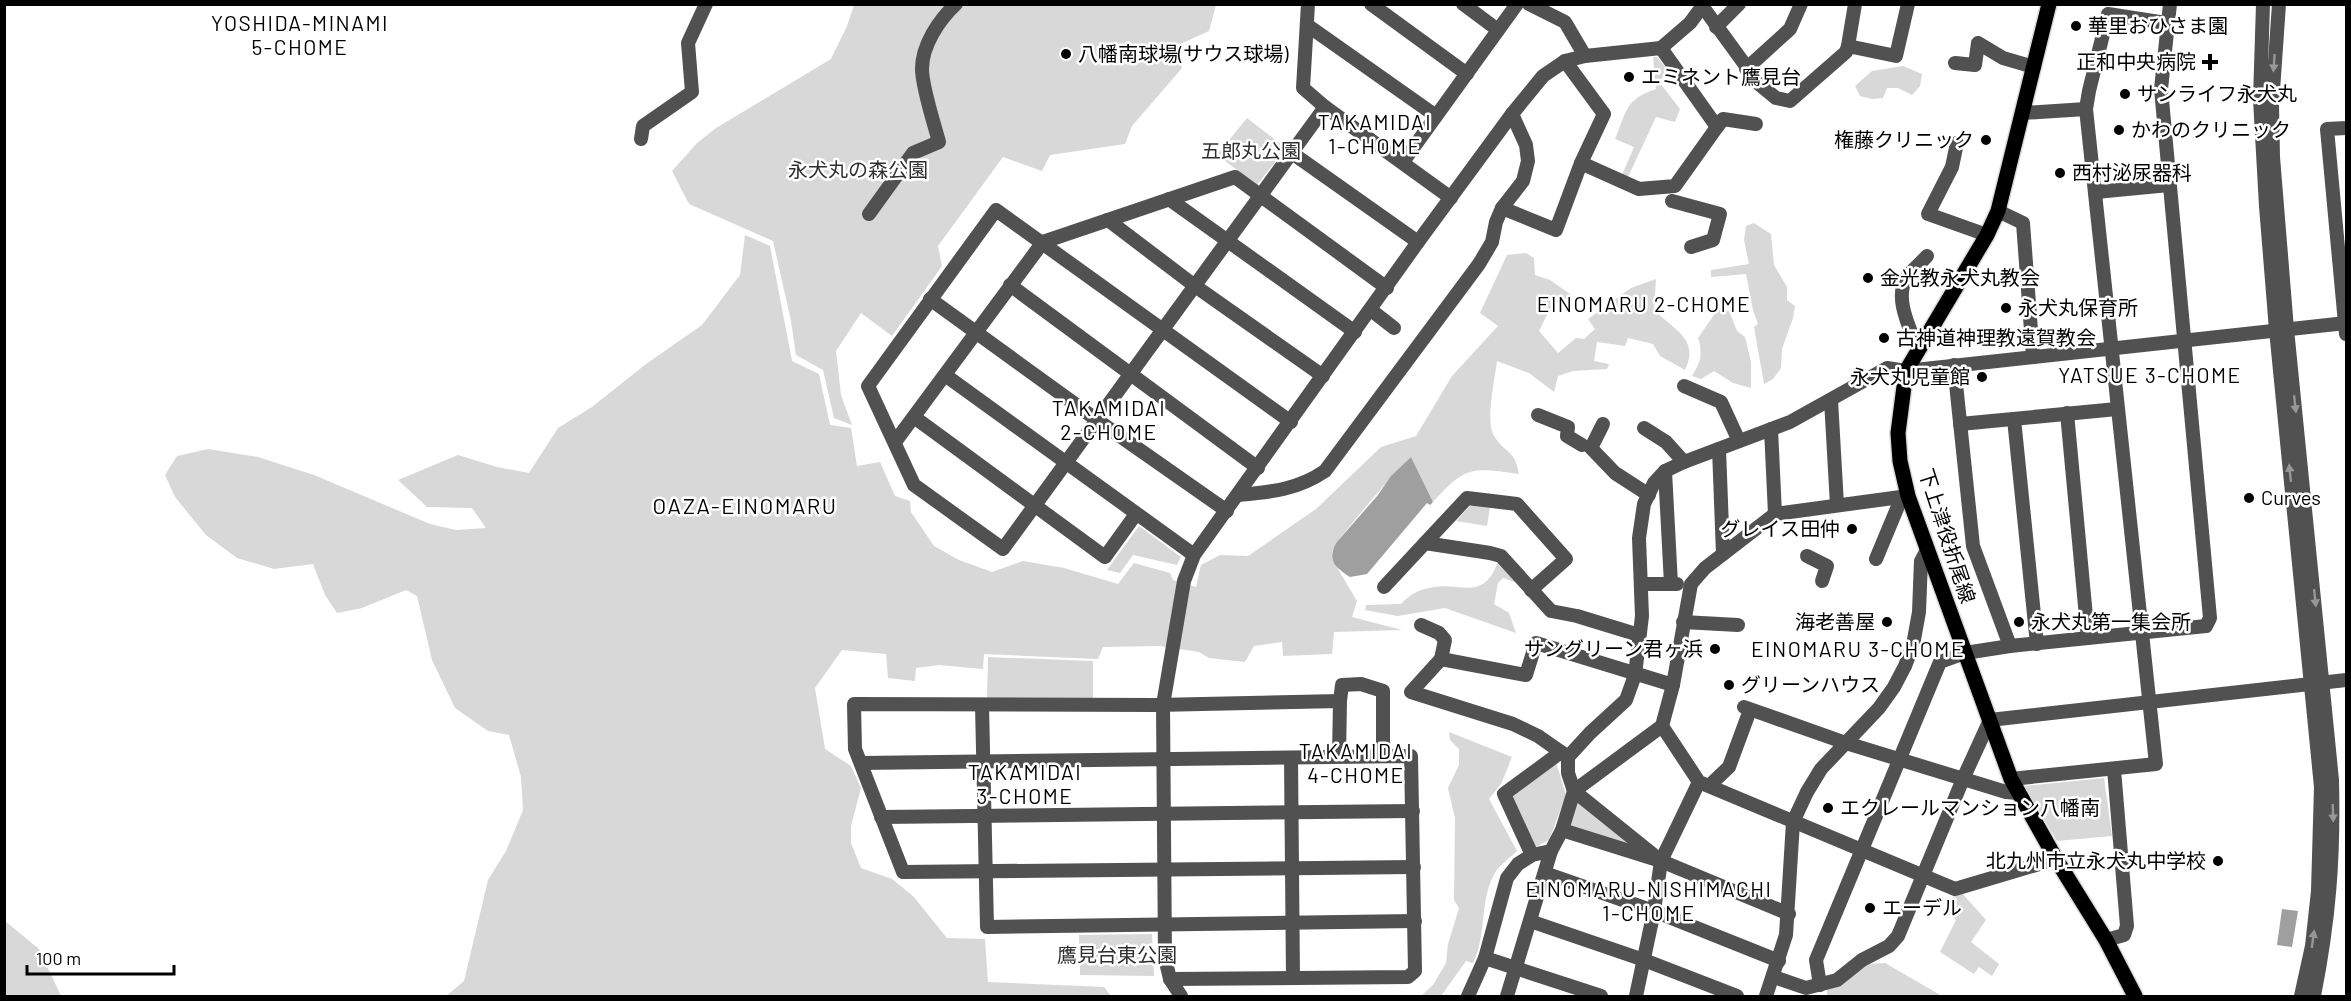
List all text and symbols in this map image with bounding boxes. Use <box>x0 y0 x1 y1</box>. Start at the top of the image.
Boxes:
district label: YOSHIDA-MINAMI 5-CHOME <box>211 10 389 59</box>
place label: 華里おひさま園 <box>2088 13 2228 37</box>
marker: 華里おひさま園 <box>2069 19 2083 33</box>
place label: 八幡南球場(サウス球場) <box>1078 41 1289 65</box>
marker: 八幡南球場(サウス球場) <box>1059 47 1073 61</box>
place label: 正和中央病院 <box>2076 49 2196 73</box>
marker: 正和中央病院 <box>2201 53 2219 71</box>
one-way arrow <box>2270 53 2279 72</box>
place label: エミネント鷹見台 <box>1641 64 1801 88</box>
marker: エミネント鷹見台 <box>1622 70 1636 84</box>
place label: サンライフ永犬丸 <box>2137 81 2297 105</box>
marker: サンライフ永犬丸 <box>2118 87 2132 101</box>
district label: TAKAMIDAI 1-CHOME <box>1318 109 1432 158</box>
place label: かわのクリニック <box>2131 117 2291 141</box>
marker: かわのクリニック <box>2112 123 2126 137</box>
place label: 権藤クリニック <box>1834 127 1974 151</box>
marker: 権藤クリニック <box>1979 133 1993 147</box>
park label: 五郎丸公園 <box>1201 138 1301 162</box>
park label: 永犬丸の森公園 <box>788 157 928 181</box>
place label: 西村泌尿器科 <box>2072 160 2192 184</box>
marker: 西村泌尿器科 <box>2053 166 2067 180</box>
place label: 金光教永犬丸教会 <box>1880 265 2040 289</box>
marker: 金光教永犬丸教会 <box>1861 271 1875 285</box>
district label: EINOMARU 2-CHOME <box>1537 291 1751 316</box>
place label: 永犬丸保育所 <box>2018 295 2138 319</box>
marker: 永犬丸保育所 <box>1999 301 2013 315</box>
place label: 古神道神理教遠賀教会 <box>1896 325 2096 349</box>
marker: 古神道神理教遠賀教会 <box>1877 331 1891 345</box>
district label: YATSUE 3-CHOME <box>2058 362 2242 387</box>
place label: 永犬丸児童館 <box>1850 364 1970 388</box>
marker: 永犬丸児童館 <box>1975 370 1989 384</box>
one-way arrow <box>2290 394 2300 413</box>
district label: TAKAMIDAI 2-CHOME <box>1052 395 1166 444</box>
one-way arrow <box>2285 464 2295 483</box>
street label: 下上津役折尾線 <box>1915 465 1981 606</box>
place label: Curves <box>2261 485 2321 509</box>
marker: Curves <box>2242 491 2256 505</box>
district label: OAZA-EINOMARU <box>652 492 838 518</box>
place label: グレイス田仲 <box>1721 516 1840 540</box>
marker: グレイス田仲 <box>1845 522 1859 536</box>
one-way arrow <box>2310 588 2319 607</box>
place label: 海老善屋 <box>1795 609 1875 633</box>
place label: 永犬丸第一集会所 <box>2031 609 2191 633</box>
marker: 海老善屋 <box>1880 615 1894 629</box>
marker: 永犬丸第一集会所 <box>2012 615 2026 629</box>
place label: サングリーン君ヶ浜 <box>1524 636 1703 660</box>
district label: EINOMARU 3-CHOME <box>1751 636 1965 661</box>
marker: サングリーン君ヶ浜 <box>1708 642 1722 656</box>
place label: グリーンハウス <box>1741 672 1880 696</box>
marker: グリーンハウス <box>1722 678 1736 692</box>
district label: TAKAMIDAI 4-CHOME <box>1299 738 1413 787</box>
district label: TAKAMIDAI 3-CHOME <box>968 759 1082 808</box>
place label: エクレールマンション八幡南 <box>1840 795 2100 819</box>
marker: エクレールマンション八幡南 <box>1821 801 1835 815</box>
one-way arrow <box>2328 803 2337 822</box>
place label: 北九州市立永犬丸中学校 <box>1986 848 2206 872</box>
marker: 北九州市立永犬丸中学校 <box>2211 854 2225 868</box>
district label: EINOMARU-NISHIMACHI 1-CHOME <box>1526 876 1772 925</box>
place label: エーデル <box>1882 895 1962 919</box>
marker: エーデル <box>1863 901 1877 915</box>
one-way arrow <box>2308 930 2317 949</box>
scale bar <box>27 938 174 976</box>
park label: 鷹見台東公園 <box>1057 942 1177 966</box>
text: 100 m <box>36 947 81 969</box>

